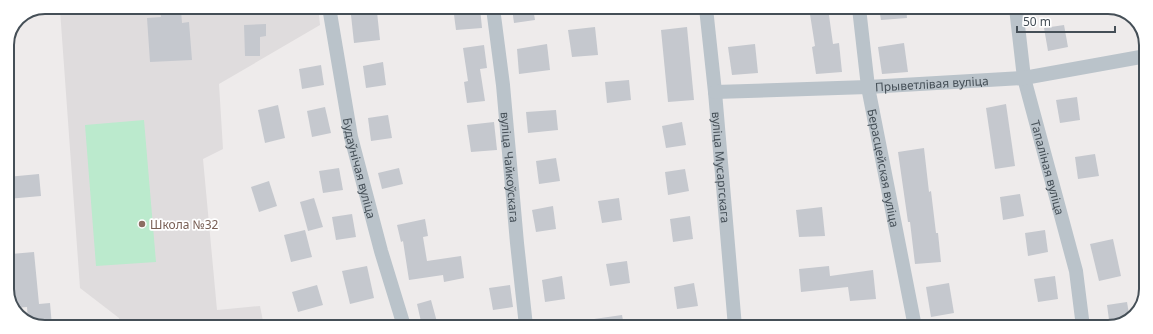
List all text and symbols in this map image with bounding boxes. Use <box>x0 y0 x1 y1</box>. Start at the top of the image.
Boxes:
scale bar <box>1017 8 1115 34</box>
text: 50 m <box>1023 13 1051 30</box>
street label: Прыветлівая вуліца <box>875 72 989 95</box>
street label: Берасцейская вуліца <box>864 107 904 229</box>
street label: вуліца Чайкоўскага <box>497 111 524 223</box>
street label: вуліца Мусаргскага <box>708 111 735 224</box>
street label: Будаўнічая вуліца <box>339 116 381 220</box>
street label: Тапаліная вуліца <box>1027 118 1069 217</box>
place label: Школа №32 <box>150 216 219 233</box>
marker: Школа №32 <box>137 219 147 229</box>

